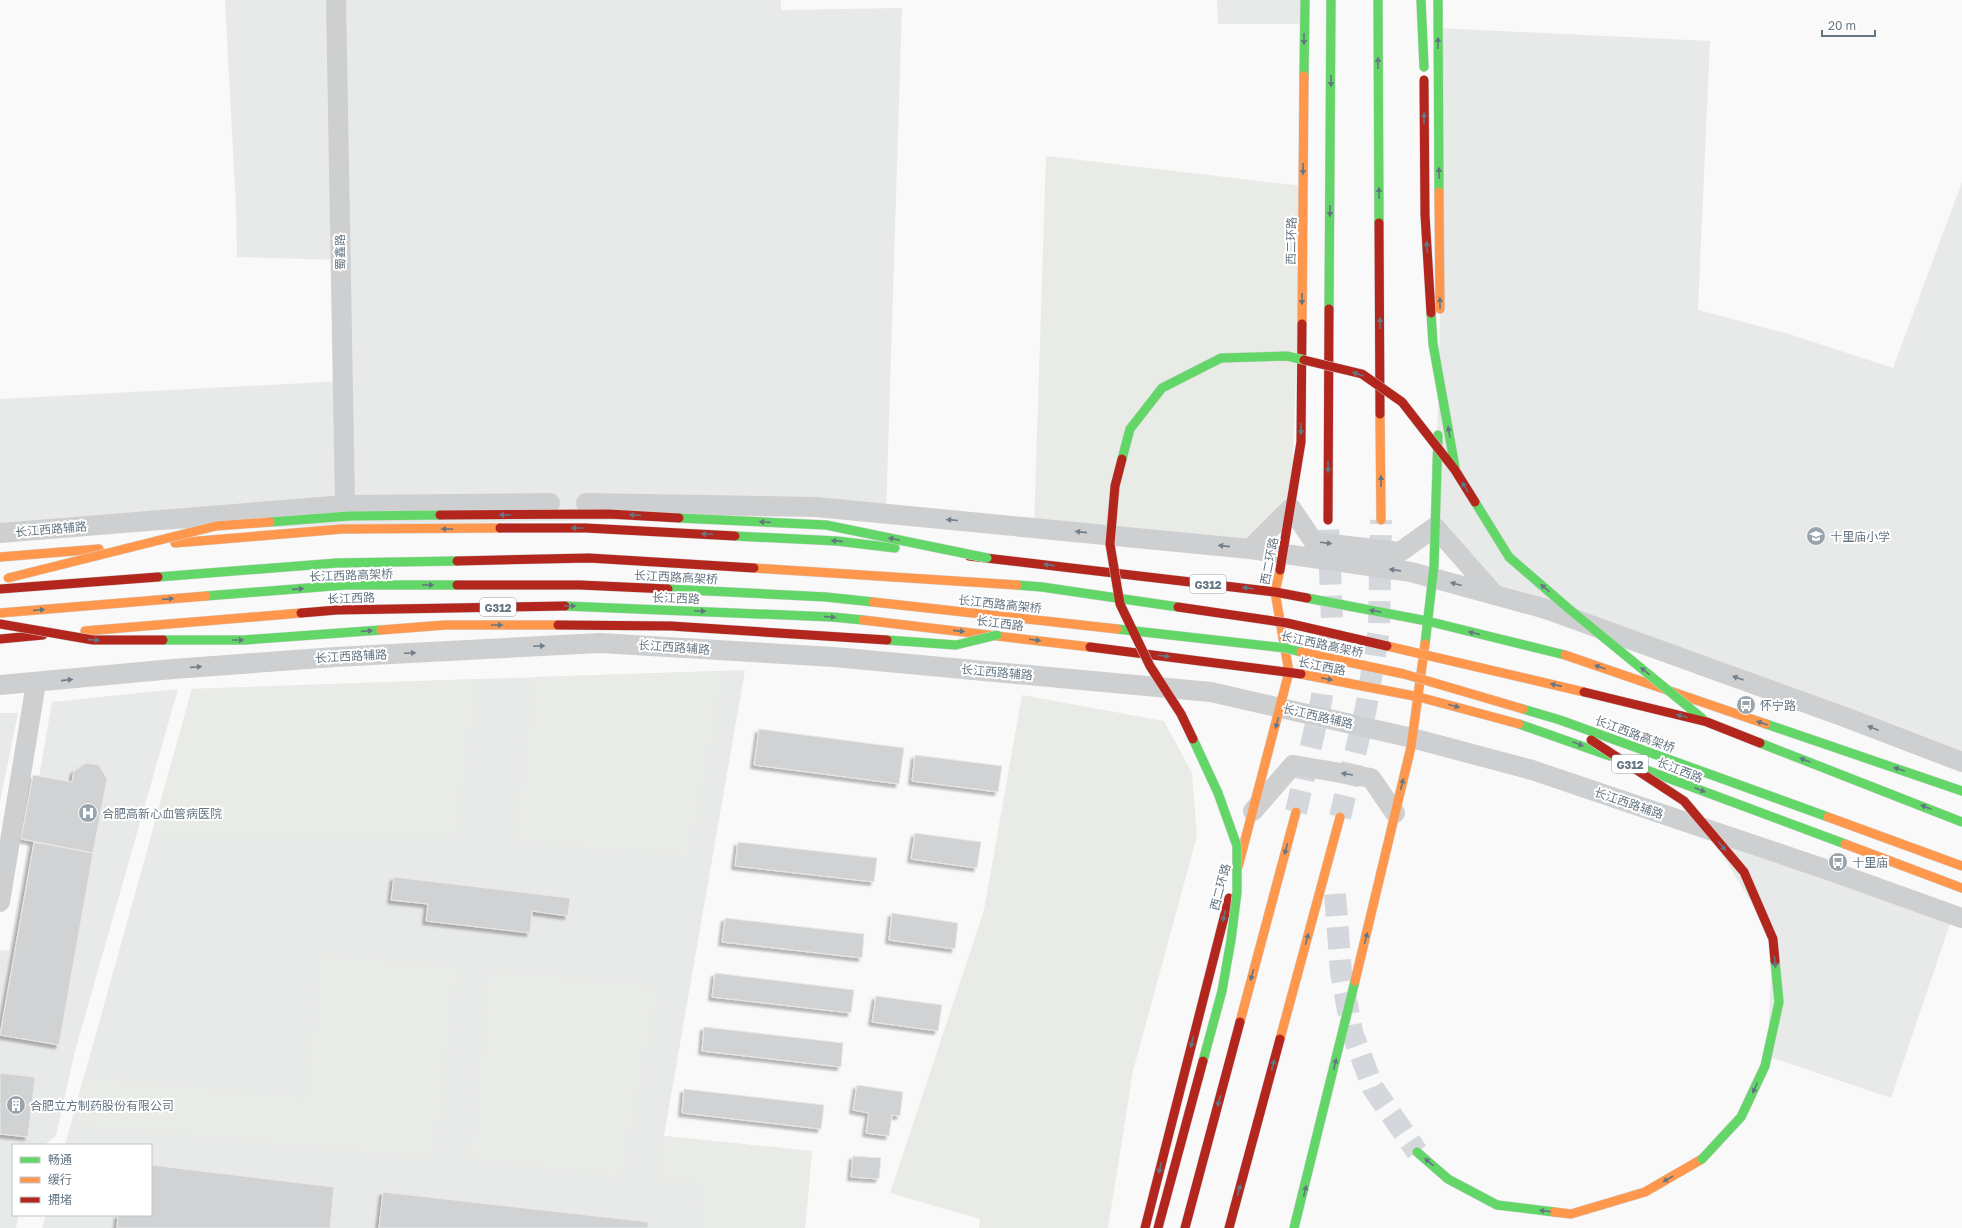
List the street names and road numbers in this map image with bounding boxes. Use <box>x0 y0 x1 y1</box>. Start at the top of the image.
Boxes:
street label: 西二环路 <box>1283 217 1299 265</box>
street label: 蜀鑫路 <box>332 234 348 270</box>
street label: 长江西路辅路 <box>14 518 88 540</box>
street label: 西二环路 <box>1257 536 1281 586</box>
street label: 长江西路高架桥 <box>309 566 393 584</box>
street label: 长江西路高架桥 <box>634 567 718 587</box>
road number: G312 <box>1190 575 1226 593</box>
street label: 长江西路 <box>327 590 375 606</box>
street label: 长江西路 <box>652 590 700 606</box>
street label: 长江西路高架桥 <box>957 592 1043 616</box>
road number: G312 <box>480 598 516 616</box>
street label: 长江西路 <box>975 613 1025 633</box>
street label: 长江西路高架桥 <box>1279 628 1365 660</box>
street label: 长江西路辅路 <box>638 637 710 657</box>
street label: 长江西路辅路 <box>315 647 387 665</box>
street label: 长江西路 <box>1297 654 1347 678</box>
street label: 长江西路辅路 <box>960 661 1034 683</box>
street label: 长江西路辅路 <box>1281 701 1355 731</box>
street label: 长江西路高架桥 <box>1593 713 1677 755</box>
street label: 长江西路 <box>1655 754 1705 786</box>
road number: G312 <box>1612 755 1648 773</box>
street label: 长江西路辅路 <box>1593 784 1665 822</box>
street label: 西二环路 <box>1207 862 1233 912</box>

